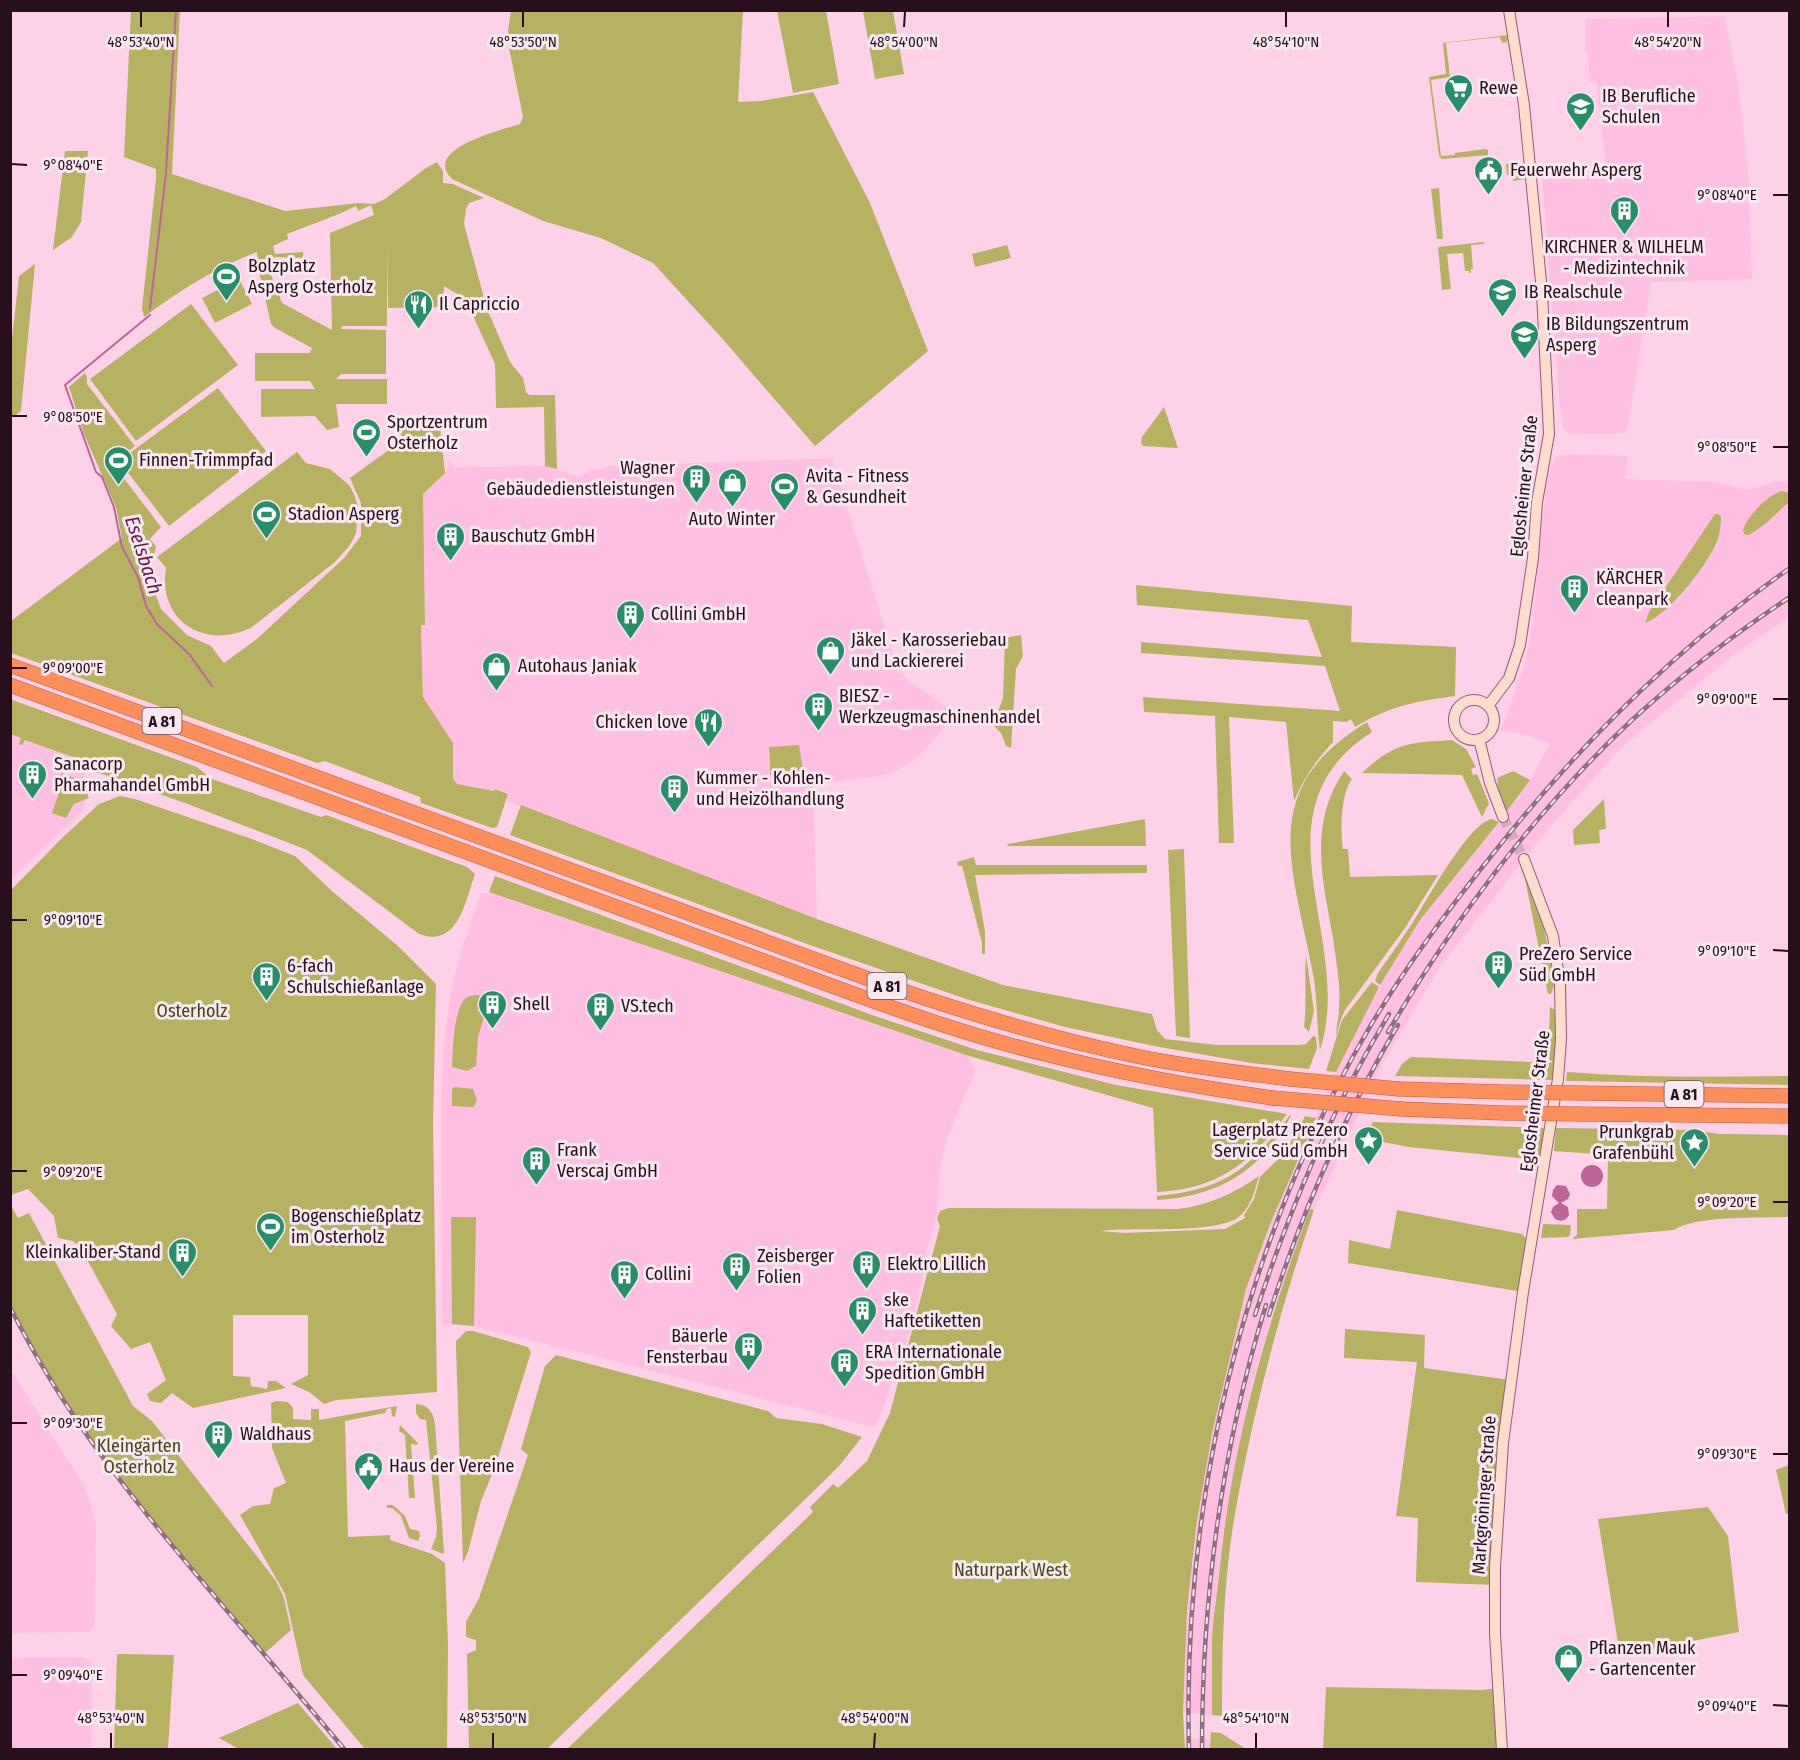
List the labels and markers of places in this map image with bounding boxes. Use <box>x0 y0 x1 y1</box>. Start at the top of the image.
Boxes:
supermarket icon: Rewe <box>1442 72 1474 114</box>
place label: Rewe <box>1479 77 1518 99</box>
place label: IB Berufliche Schulen <box>1602 85 1696 128</box>
school or university icon: IB Berufliche Schulen <box>1565 90 1597 132</box>
public building icon: Feuerwehr Asperg <box>1473 154 1505 196</box>
place label: Feuerwehr Asperg <box>1510 159 1642 181</box>
building icon: KIRCHNER & WILHELM - Medizintechnik <box>1608 194 1640 236</box>
place label: KIRCHNER & WILHELM - Medizintechnik <box>1544 236 1704 279</box>
place label: Bolzplatz Asperg Osterholz <box>248 255 373 298</box>
sports icon: Bolzplatz Asperg Osterholz <box>211 260 243 302</box>
school or university icon: IB Realschule <box>1487 276 1519 318</box>
place label: IB Realschule <box>1524 281 1622 303</box>
restaurant icon: Il Capriccio <box>402 288 434 330</box>
place label: Il Capriccio <box>439 293 520 315</box>
place label: IB Bildungszentrum Asperg <box>1546 313 1689 356</box>
school or university icon: IB Bildungszentrum Asperg <box>1509 318 1541 360</box>
place label: Sportzentrum Osterholz <box>387 411 488 454</box>
sports icon: Sportzentrum Osterholz <box>350 416 382 458</box>
sports icon: Finnen-Trimmpfad <box>102 444 134 486</box>
place label: Finnen-Trimmpfad <box>139 449 273 471</box>
place label: Wagner Gebäudedienstleistungen <box>487 457 676 500</box>
building icon: Wagner Gebäudedienstleistungen <box>680 462 712 504</box>
place label: Avita - Fitness & Gesundheit <box>806 465 909 508</box>
shop icon: Auto Winter <box>716 466 748 508</box>
sports icon: Avita - Fitness & Gesundheit <box>769 470 801 512</box>
sports icon: Stadion Asperg <box>251 498 283 540</box>
place label: Stadion Asperg <box>288 503 400 525</box>
place label: Auto Winter <box>689 508 776 530</box>
building icon: Bauschutz GmbH <box>434 520 466 562</box>
place label: Bauschutz GmbH <box>471 525 595 547</box>
place label: KÄRCHER cleanpark <box>1596 567 1669 610</box>
building icon: KÄRCHER cleanpark <box>1559 572 1591 614</box>
building icon: Collini GmbH <box>614 598 646 640</box>
place label: Collini GmbH <box>651 603 746 625</box>
place label: Jäkel - Karosseriebau und Lackiererei <box>851 629 1007 672</box>
shop icon: Jäkel - Karosseriebau und Lackiererei <box>814 634 846 676</box>
shop icon: Autohaus Janiak <box>481 650 513 692</box>
place label: Autohaus Janiak <box>518 655 637 677</box>
place label: BIESZ - Werkzeugmaschinenhandel <box>839 685 1041 728</box>
building icon: BIESZ - Werkzeugmaschinenhandel <box>802 690 834 732</box>
restaurant icon: Chicken love <box>693 706 725 748</box>
place label: Chicken love <box>596 711 688 733</box>
place label: Sanacorp Pharmahandel GmbH <box>54 753 210 796</box>
building icon: Sanacorp Pharmahandel GmbH <box>17 758 49 800</box>
place label: Kummer - Kohlen- und Heizölhandlung <box>696 767 844 810</box>
building icon: Kummer - Kohlen- und Heizölhandlung <box>659 772 691 814</box>
place label: PreZero Service Süd GmbH <box>1519 943 1632 986</box>
building icon: PreZero Service Süd GmbH <box>1482 948 1514 990</box>
place label: 6-fach Schulschießanlage <box>287 955 424 998</box>
building icon: 6-fach Schulschießanlage <box>250 960 282 1002</box>
building icon: Shell <box>476 988 508 1030</box>
building icon: VS.tech <box>584 990 616 1032</box>
place label: Shell <box>513 993 550 1015</box>
place label: VS.tech <box>621 995 674 1017</box>
place label: Lagerplatz PreZero Service Süd GmbH <box>1212 1119 1348 1162</box>
place label: Prunkgrab Grafenbühl <box>1592 1121 1674 1164</box>
place icon: Lagerplatz PreZero Service Süd GmbH <box>1353 1124 1385 1166</box>
place icon: Prunkgrab Grafenbühl <box>1679 1126 1711 1168</box>
place label: Frank Verscaj GmbH <box>557 1139 658 1182</box>
building icon: Frank Verscaj GmbH <box>520 1144 552 1186</box>
place label: Bogenschießplatz im Osterholz <box>291 1205 421 1248</box>
sports icon: Bogenschießplatz im Osterholz <box>254 1210 286 1252</box>
building icon: Kleinkaliber-Stand <box>166 1236 198 1278</box>
place label: Kleinkaliber-Stand <box>25 1241 161 1263</box>
place label: Zeisberger Folien <box>757 1245 835 1288</box>
building icon: Elektro Lillich <box>850 1248 882 1290</box>
building icon: Zeisberger Folien <box>720 1250 752 1292</box>
place label: Elektro Lillich <box>887 1253 986 1275</box>
building icon: Collini <box>608 1258 640 1300</box>
place label: Collini <box>645 1263 691 1285</box>
place label: ske Haftetiketten <box>884 1289 981 1332</box>
building icon: ske Haftetiketten <box>847 1294 879 1336</box>
place label: Bäuerle Fensterbau <box>646 1325 728 1368</box>
building icon: Bäuerle Fensterbau <box>733 1330 765 1372</box>
place label: ERA Internationale Spedition GmbH <box>865 1341 1002 1384</box>
building icon: ERA Internationale Spedition GmbH <box>828 1346 860 1388</box>
building icon: Waldhaus <box>203 1418 235 1460</box>
place label: Waldhaus <box>240 1423 312 1445</box>
public building icon: Haus der Vereine <box>352 1450 384 1492</box>
place label: Haus der Vereine <box>389 1455 514 1477</box>
place label: Pflanzen Mauk - Gartencenter <box>1589 1637 1697 1680</box>
shop icon: Pflanzen Mauk - Gartencenter <box>1552 1642 1584 1684</box>

